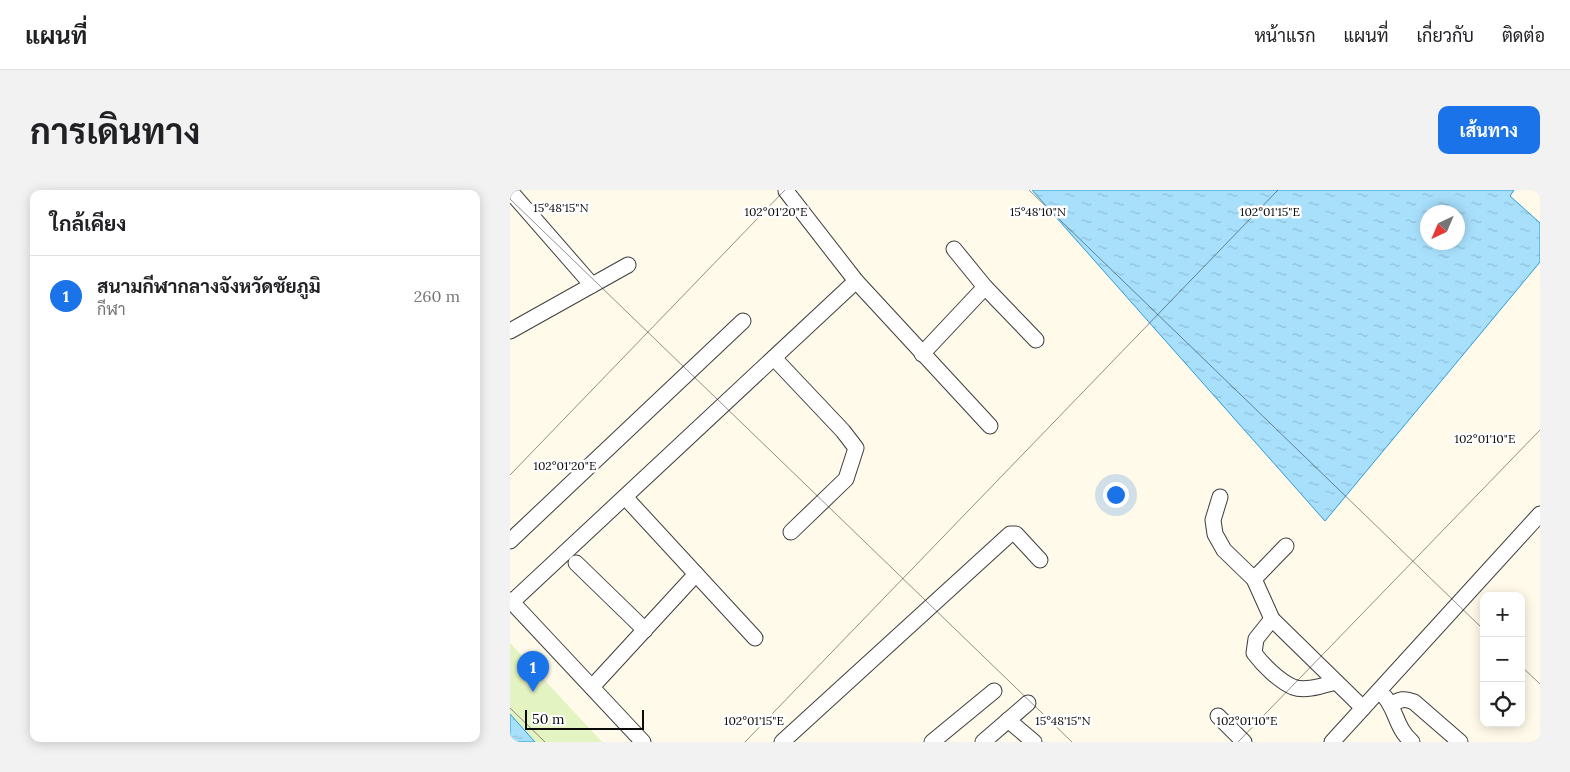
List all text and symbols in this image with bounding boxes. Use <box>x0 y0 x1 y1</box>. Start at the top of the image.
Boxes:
text: แผนที่ <box>25 20 87 51</box>
text: หน้าแรก <box>1254 24 1316 47</box>
text: แผนที่ <box>1344 24 1388 47</box>
text: เกี่ยวกับ <box>1416 24 1474 47</box>
text: ติดต่อ <box>1502 24 1545 47</box>
button: เส้นทาง <box>1438 106 1540 154</box>
text: การเดินทาง <box>30 109 200 154</box>
text: 15°48'15"N <box>533 200 589 215</box>
text: 102°01'20"E <box>745 204 807 219</box>
text: 15°48'10"N <box>1010 204 1066 219</box>
text: 102°01'15"E <box>1240 204 1300 219</box>
north arrow <box>1420 205 1465 250</box>
text: ใกล้เคียง <box>50 210 126 237</box>
text: สนามกีฬากลางจังหวัดชัยภูมิ <box>97 274 321 298</box>
text: 1 <box>63 286 69 306</box>
text: 260 m <box>414 286 460 306</box>
text: กีฬา <box>97 299 126 319</box>
text: 102°01'10"E <box>1455 431 1515 446</box>
text: 102°01'20"E <box>534 458 596 473</box>
your location <box>1103 482 1129 508</box>
map controls <box>1480 592 1525 727</box>
button: + <box>1480 592 1525 637</box>
button: − <box>1480 637 1525 682</box>
pin: 1 <box>517 651 549 692</box>
button: locate <box>1480 682 1525 727</box>
scale bar <box>525 707 644 730</box>
text: 50 m <box>532 710 565 728</box>
text: 102°01'15"E <box>724 713 784 728</box>
text: 15°48'15"N <box>1035 713 1091 728</box>
text: 102°01'10"E <box>1217 713 1277 728</box>

